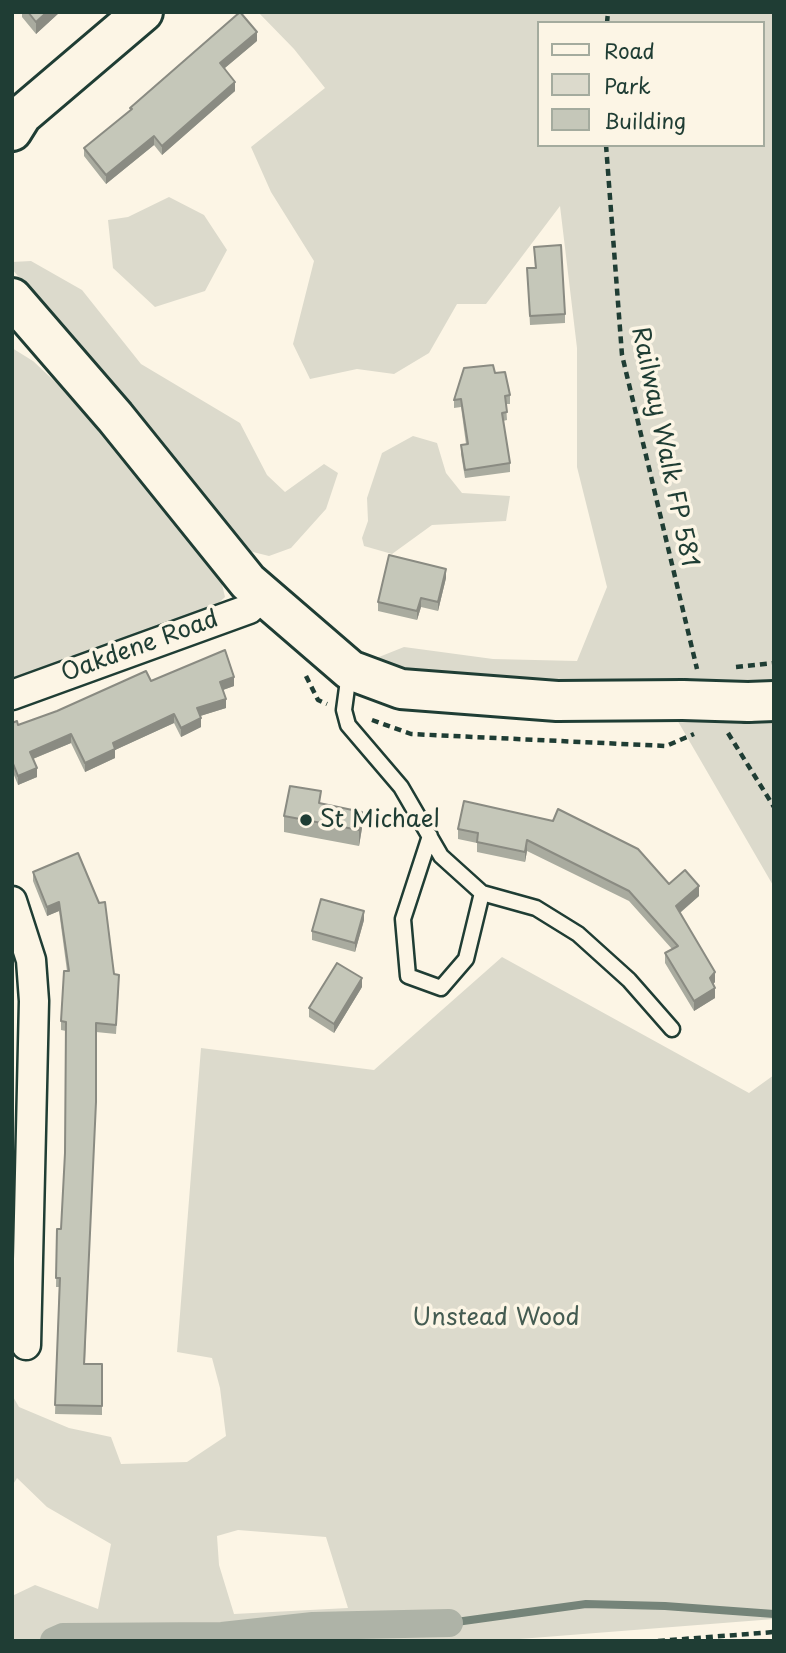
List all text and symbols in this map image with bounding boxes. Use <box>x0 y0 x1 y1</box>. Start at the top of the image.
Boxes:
legend <box>538 21 765 147</box>
text: Road <box>604 34 655 66</box>
text: Park <box>604 69 651 101</box>
text: Building <box>604 104 686 136</box>
street label: Railway Walk FP 581 <box>624 324 704 570</box>
street label: Oakdene Road <box>57 605 223 689</box>
place label: St Michael <box>320 806 440 834</box>
marker: St Michael <box>298 812 314 828</box>
park label: Unstead Wood <box>412 1304 580 1332</box>

